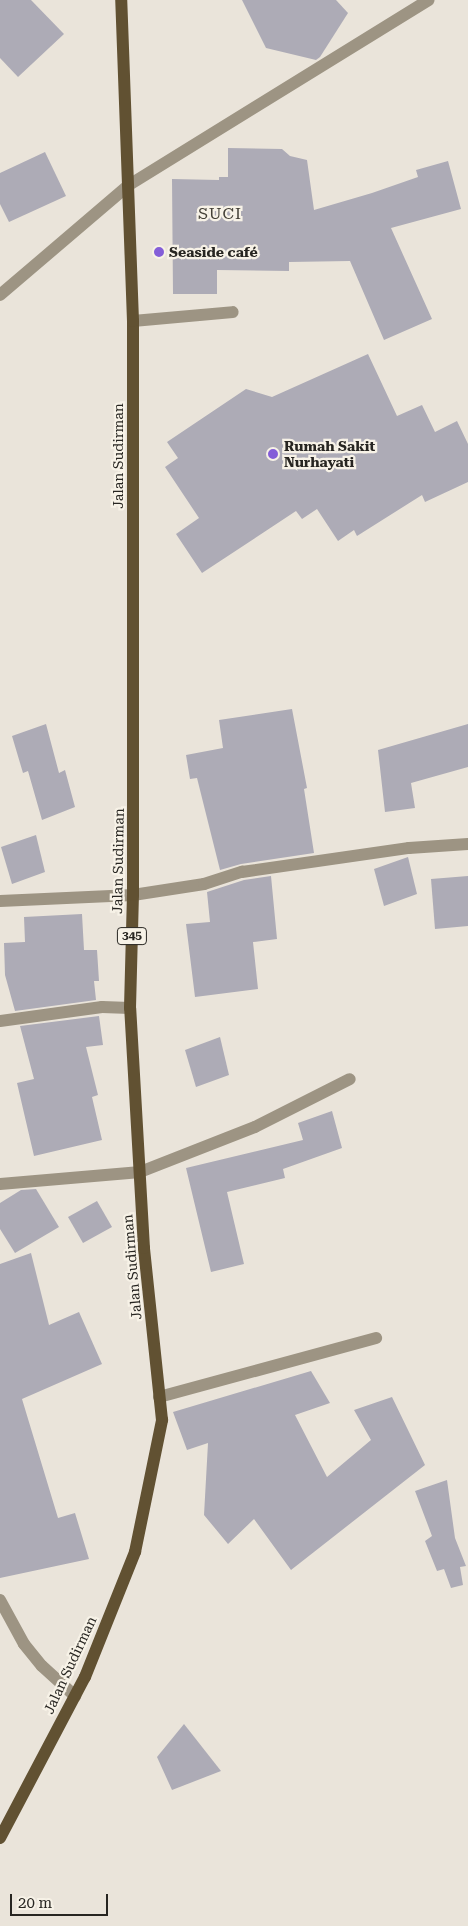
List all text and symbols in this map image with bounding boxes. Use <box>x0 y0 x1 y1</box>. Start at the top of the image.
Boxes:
district label: SUCI <box>197 204 243 224</box>
place label: Seaside café <box>169 244 258 260</box>
marker: Seaside café <box>153 246 165 258</box>
street label: Jalan Sudirman <box>110 403 126 509</box>
place label: Rumah Sakit Nurhayati <box>284 438 375 471</box>
marker: Rumah Sakit Nurhayati <box>266 447 280 461</box>
street label: Jalan Sudirman <box>109 808 127 914</box>
road number: 345 <box>116 926 148 946</box>
street label: Jalan Sudirman <box>119 1214 145 1320</box>
street label: Jalan Sudirman <box>40 1614 100 1716</box>
scale bar <box>12 1884 110 1916</box>
text: 20 m <box>18 1894 52 1912</box>

